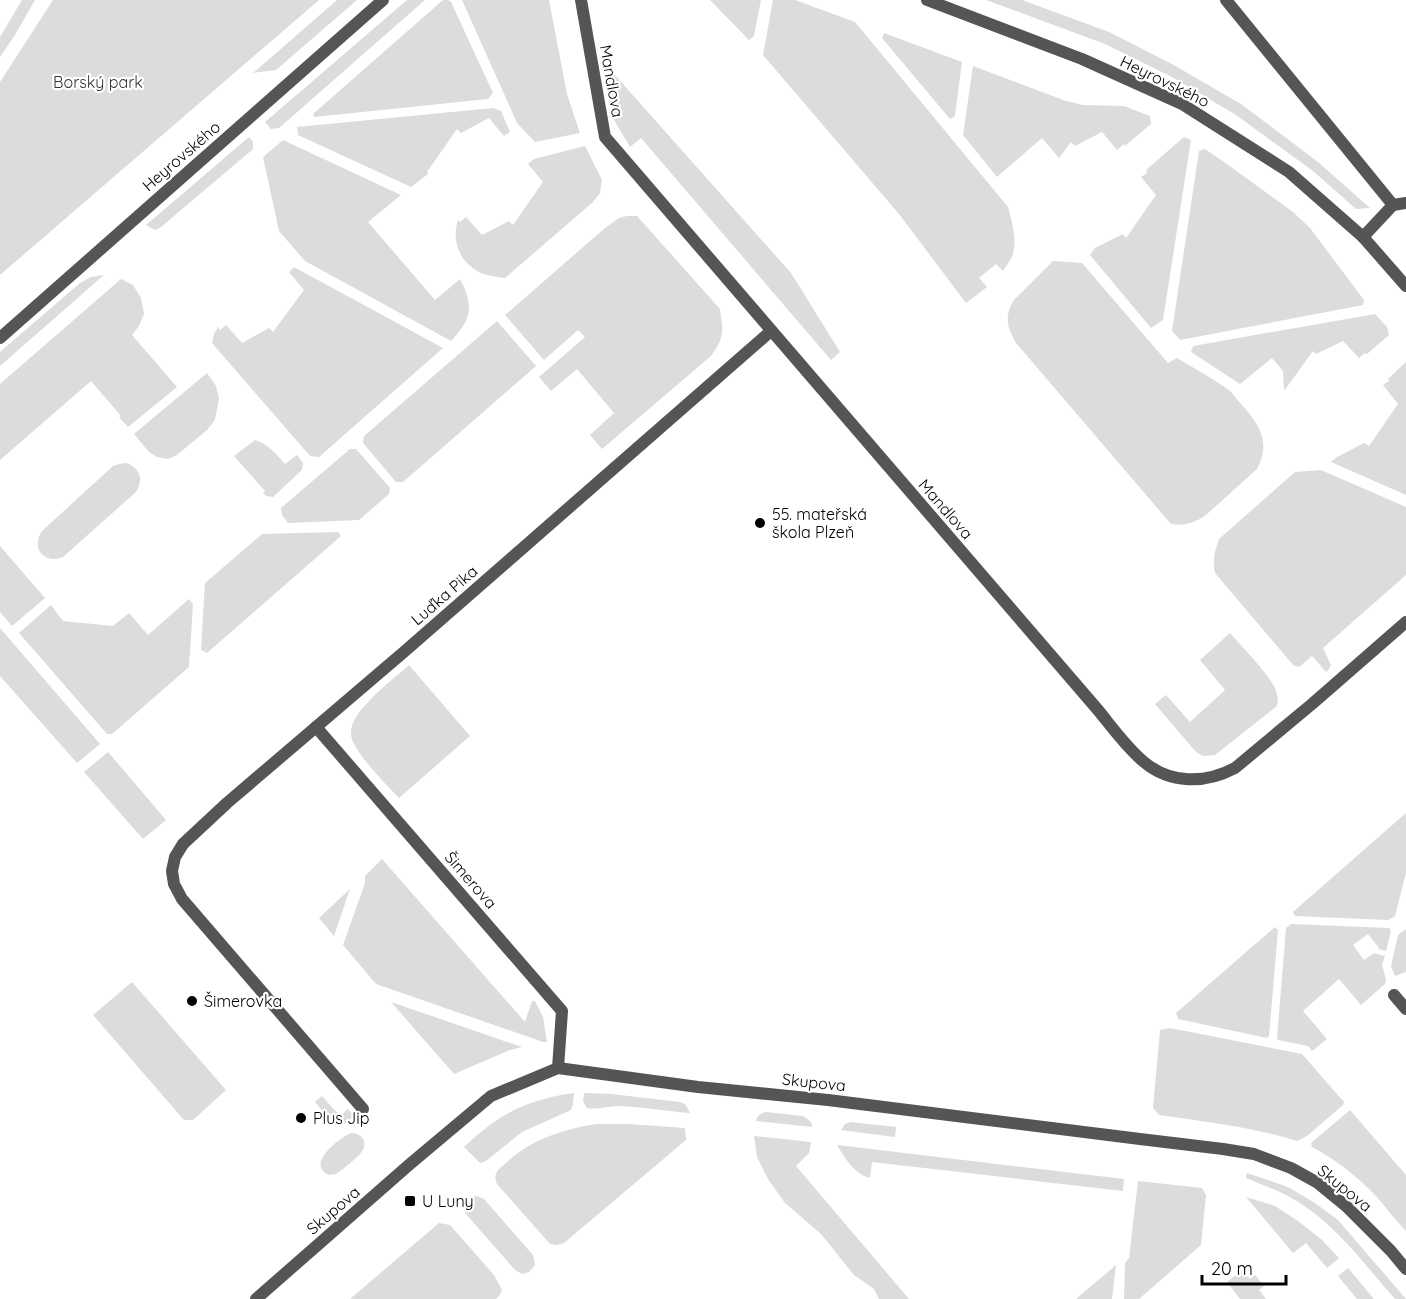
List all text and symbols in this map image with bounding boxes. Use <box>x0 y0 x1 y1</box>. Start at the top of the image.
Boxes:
street label: Mandlova <box>596 43 628 119</box>
street label: Heyrovského <box>1117 51 1213 111</box>
park label: Borský park <box>53 72 143 92</box>
street label: Heyrovského <box>138 117 224 195</box>
street label: Mandlova <box>914 475 978 543</box>
place label: 55. mateřská škola Plzeň <box>772 504 867 542</box>
marker: 55. mateřská škola Plzeň <box>753 516 767 530</box>
street label: Luďka Pika <box>407 561 481 629</box>
street label: Šimerova <box>441 847 501 913</box>
place label: Šimerovka <box>204 991 282 1011</box>
marker: Šimerovka <box>185 994 199 1008</box>
street label: Skupova <box>781 1069 847 1095</box>
place label: Plus Jip <box>313 1108 369 1128</box>
marker: Plus Jip <box>294 1111 308 1125</box>
street label: Skupova <box>1314 1160 1376 1216</box>
street label: Skupova <box>302 1181 364 1239</box>
place label: U Luny <box>422 1191 474 1211</box>
marker: U Luny <box>403 1194 417 1208</box>
scale bar <box>1202 1248 1286 1286</box>
text: 20 m <box>1211 1257 1253 1280</box>

